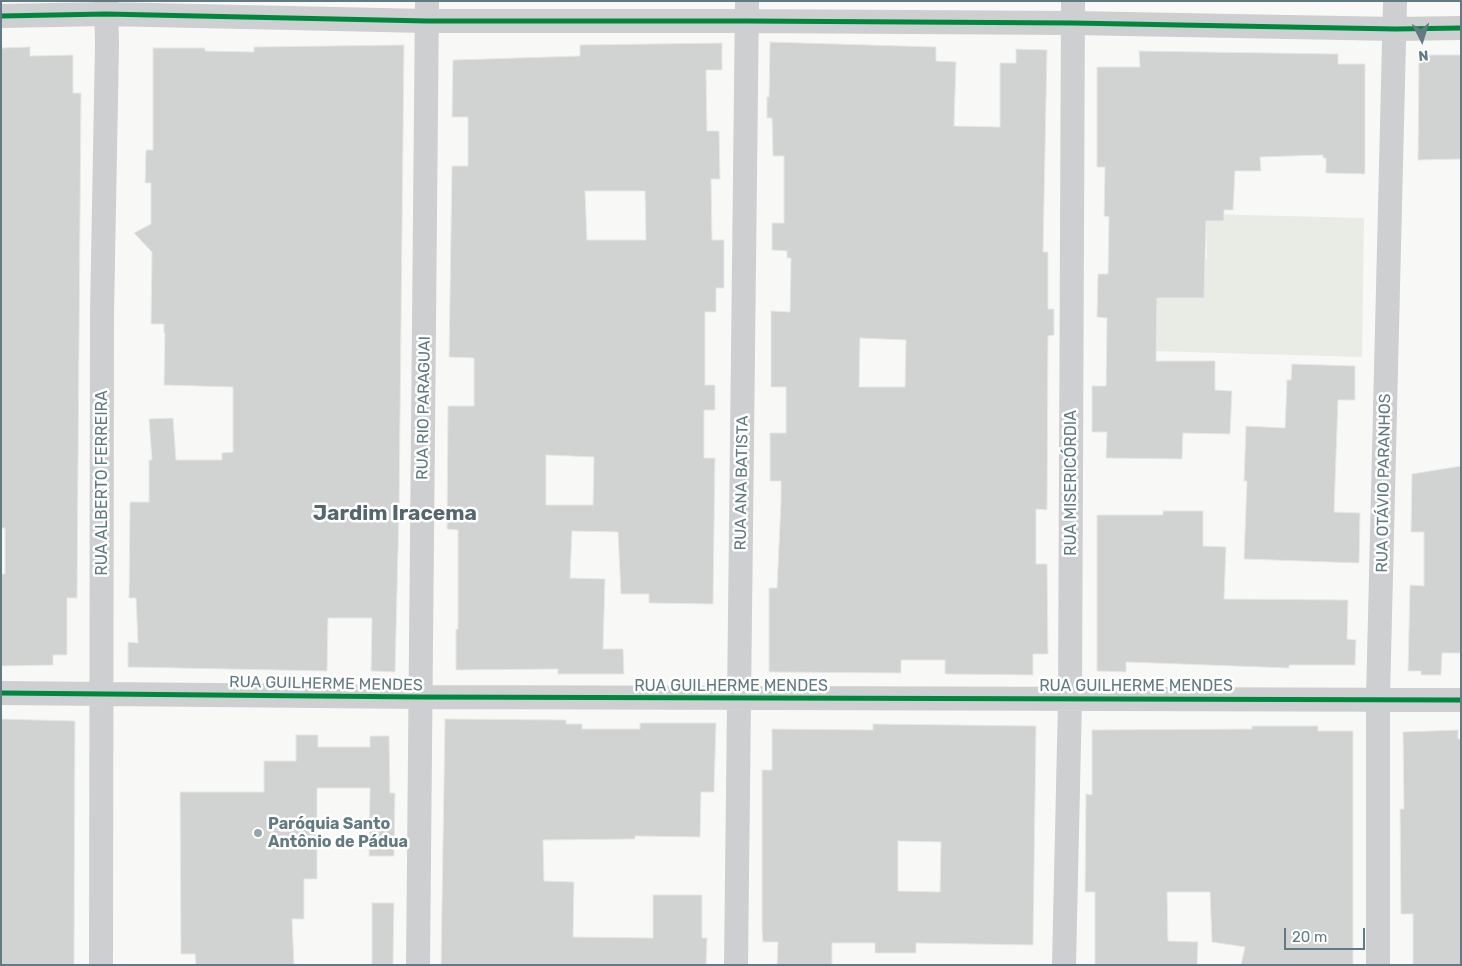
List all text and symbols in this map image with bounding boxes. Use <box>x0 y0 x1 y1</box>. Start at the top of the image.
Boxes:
north arrow <box>1397 15 1447 65</box>
text: N <box>1418 47 1429 64</box>
street label: RUA RIO PARAGUAI <box>413 336 435 480</box>
street label: RUA ALBERTO FERREIRA <box>92 390 112 576</box>
street label: RUA OTÁVIO PARANHOS <box>1373 393 1395 573</box>
street label: RUA MISERICÓRDIA <box>1061 410 1081 556</box>
street label: RUA ANA BATISTA <box>731 415 753 551</box>
district label: Jardim Iracema <box>313 501 477 527</box>
street label: RUA GUILHERME MENDES <box>229 673 423 695</box>
street label: RUA GUILHERME MENDES <box>634 676 828 696</box>
street label: RUA GUILHERME MENDES <box>1039 676 1233 696</box>
place label: Paróquia Santo Antônio de Pádua <box>268 814 408 852</box>
marker: Paróquia Santo Antônio de Pádua <box>252 827 264 839</box>
scale bar <box>1287 918 1368 950</box>
text: 20 m <box>1292 928 1327 946</box>

